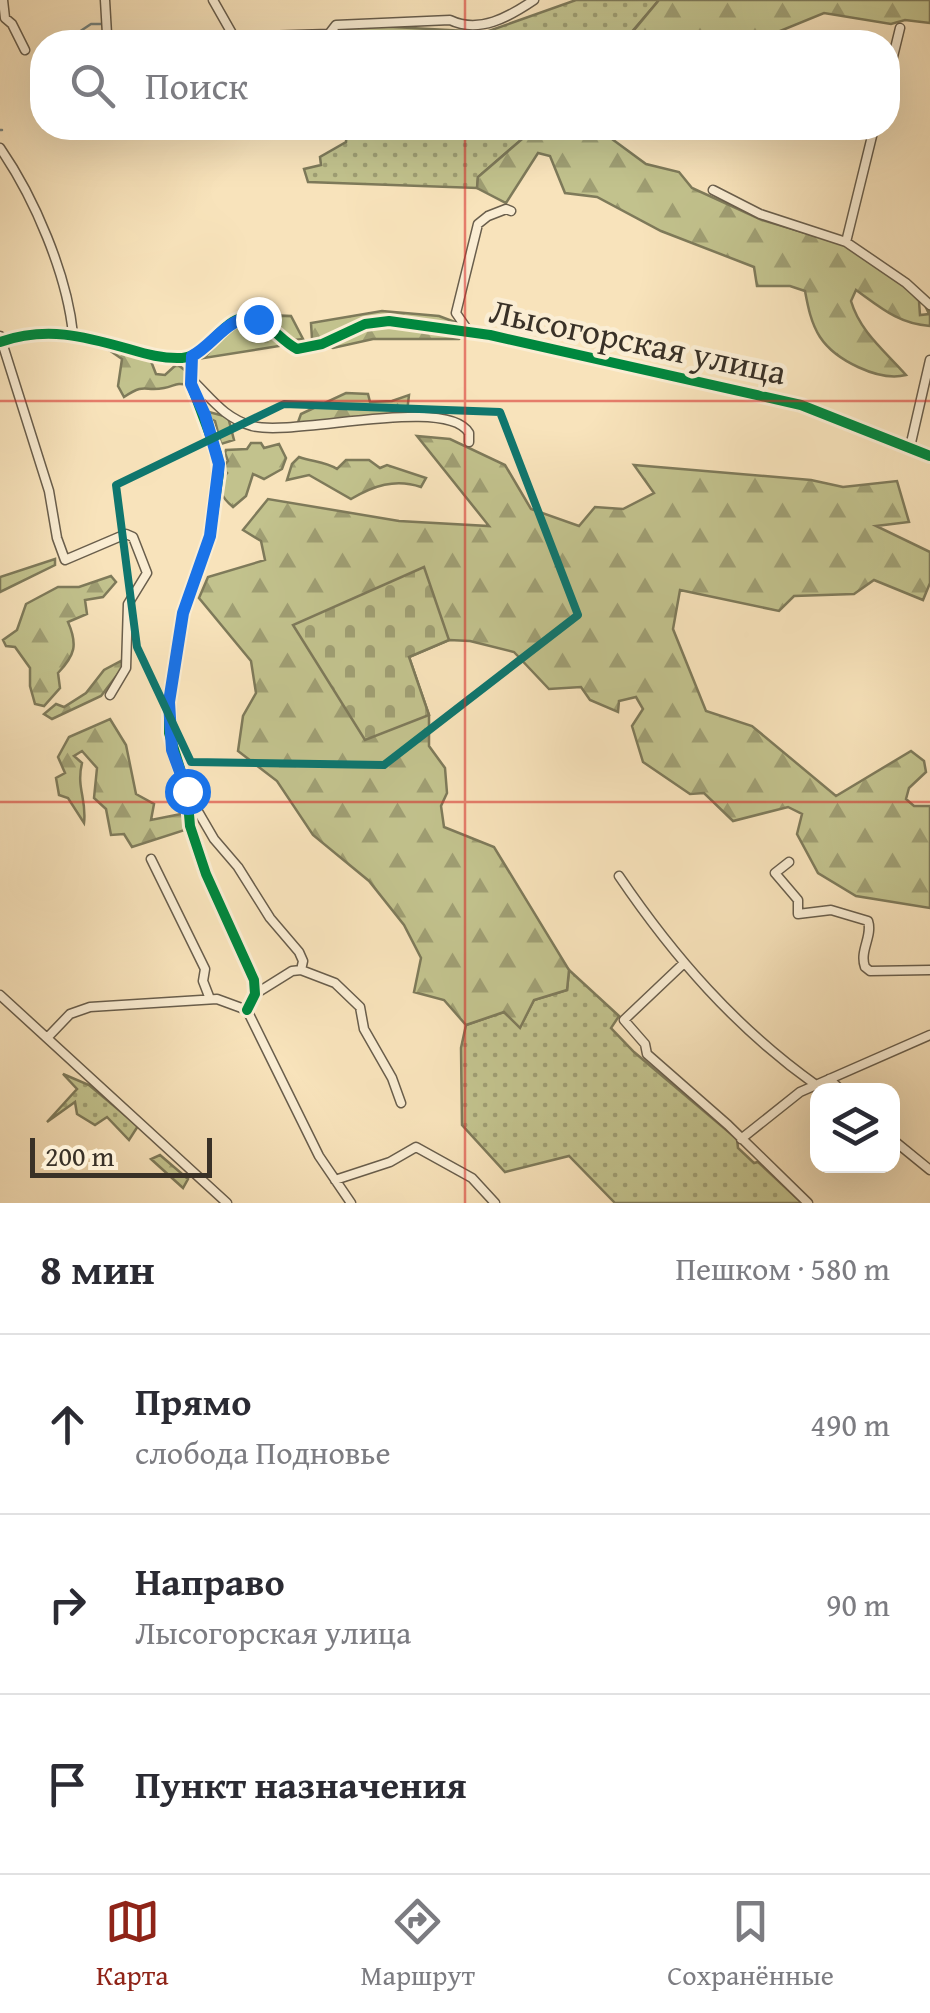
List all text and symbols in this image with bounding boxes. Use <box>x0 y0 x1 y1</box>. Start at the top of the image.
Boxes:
search box <box>30 30 900 140</box>
text: Поиск <box>145 57 248 113</box>
icon: search <box>65 58 120 113</box>
street label: Лысогорская улица <box>485 285 791 397</box>
route end <box>236 297 282 343</box>
route start <box>165 769 211 815</box>
map controls <box>810 1083 900 1173</box>
button: layers <box>810 1083 900 1173</box>
scale bar <box>30 1133 212 1178</box>
text: 200 m <box>45 1135 114 1176</box>
text: 8 мин <box>40 1238 155 1299</box>
text: Пешком · 580 m <box>675 1245 890 1292</box>
text: Прямо <box>135 1373 251 1429</box>
icon: ahead <box>40 1397 95 1452</box>
text: 490 m <box>811 1401 890 1448</box>
text: слобода Подновье <box>135 1429 390 1476</box>
text: Направо <box>135 1553 285 1609</box>
icon: right <box>40 1577 95 1632</box>
text: 90 m <box>826 1581 890 1628</box>
text: Лысогорская улица <box>135 1609 411 1656</box>
text: Пункт назначения <box>135 1756 467 1812</box>
icon: arrive <box>40 1757 95 1812</box>
tab: Карта <box>96 1894 169 1995</box>
tab: Маршрут <box>361 1894 475 1995</box>
tab: Сохранённые <box>667 1894 834 1995</box>

